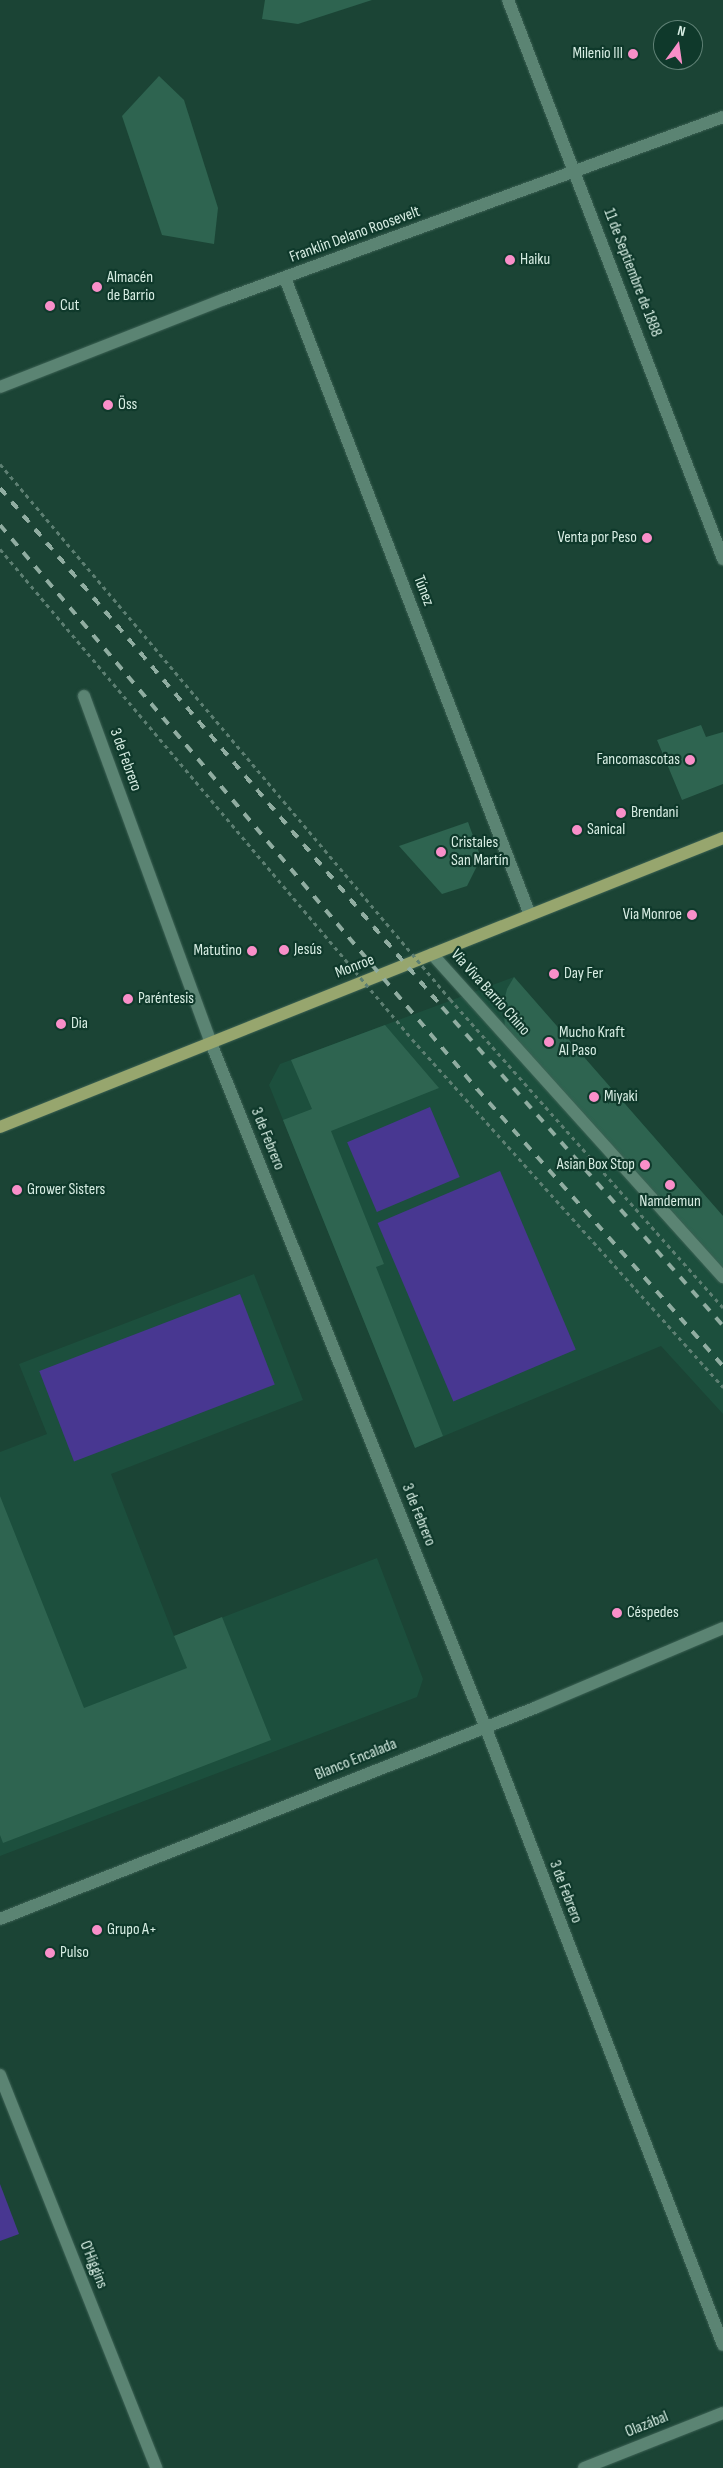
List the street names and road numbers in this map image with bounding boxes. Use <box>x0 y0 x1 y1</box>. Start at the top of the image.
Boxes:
street label: Franklin Delano Roosevelt <box>287 202 423 268</box>
street label: 11 de Septiembre de 1888 <box>599 206 665 340</box>
street label: Túnez <box>408 573 438 609</box>
street label: 3 de Febrero <box>105 726 145 794</box>
street label: Via Viva Barrio Chino <box>446 946 534 1040</box>
street label: Monroe <box>333 951 377 983</box>
street label: 3 de Febrero <box>246 1105 288 1173</box>
street label: 3 de Febrero <box>397 1481 439 1549</box>
street label: Blanco Encalada <box>312 1735 400 1785</box>
street label: 3 de Febrero <box>544 1858 586 1926</box>
street label: O'Higgins <box>75 2238 111 2292</box>
street label: Olazábal <box>623 2408 671 2442</box>

